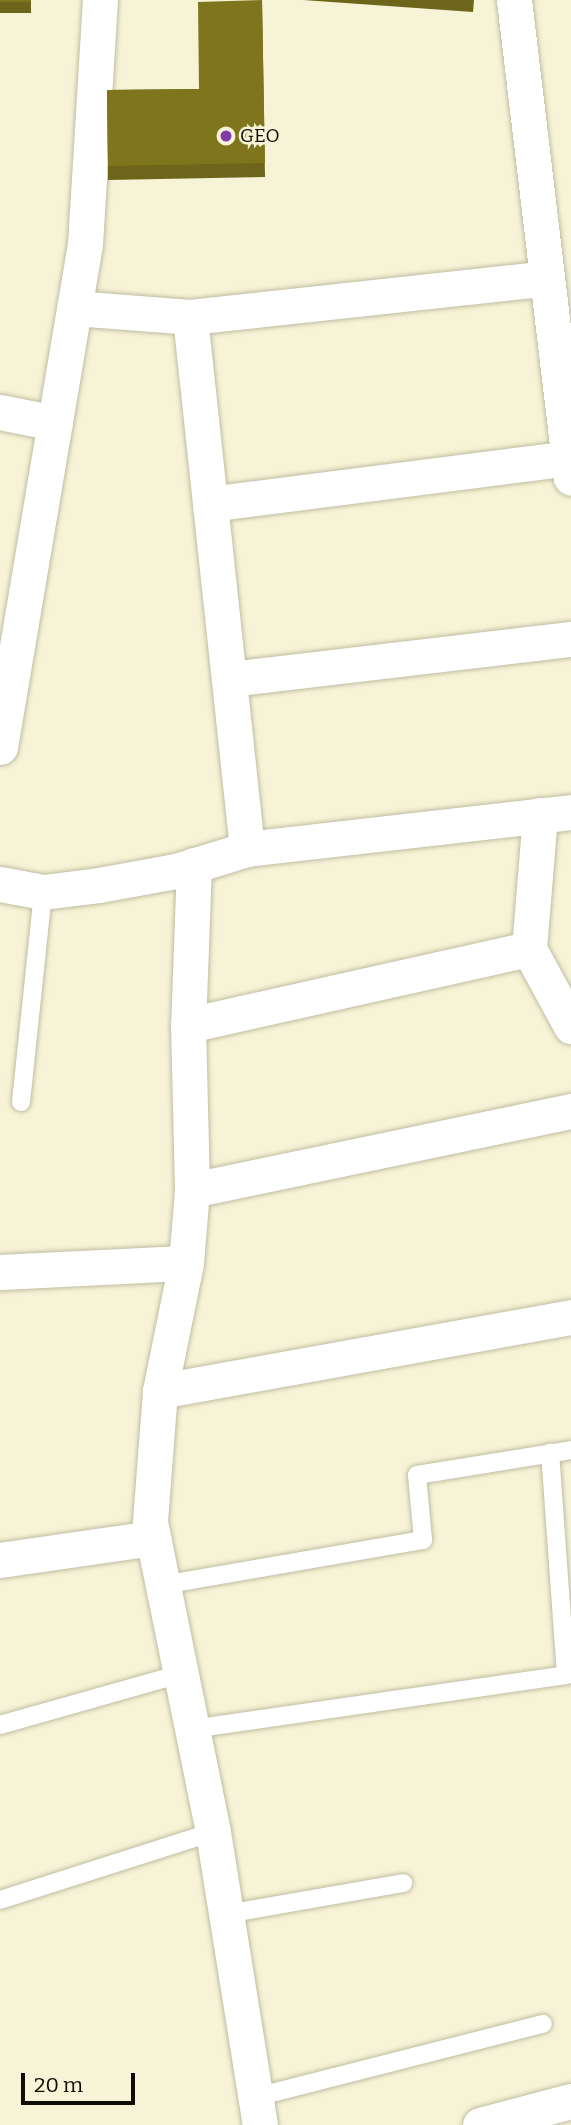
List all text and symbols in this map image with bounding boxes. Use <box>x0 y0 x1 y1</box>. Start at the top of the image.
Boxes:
place label: GEO <box>240 125 280 147</box>
marker: GEO <box>218 128 234 144</box>
scale bar <box>24 2058 138 2102</box>
text: 20 m <box>34 2072 83 2098</box>

